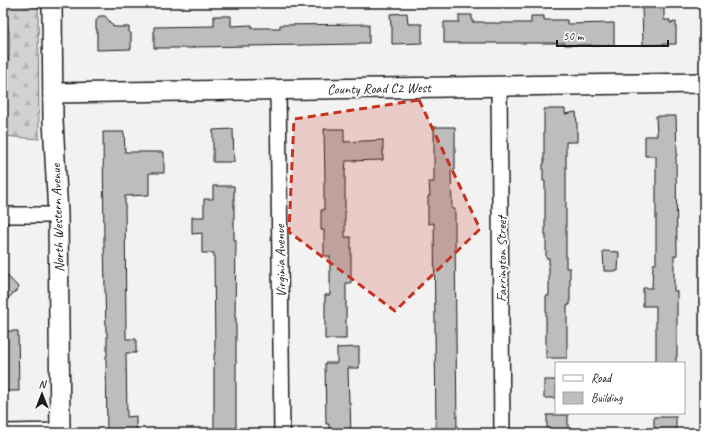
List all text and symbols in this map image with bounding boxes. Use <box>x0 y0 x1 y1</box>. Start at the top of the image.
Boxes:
scale bar <box>557 22 668 48</box>
text: 50 m <box>563 28 585 44</box>
street label: County Road C2 West <box>327 79 432 98</box>
street label: North Western Avenue <box>47 162 68 272</box>
street label: Farrington Street <box>493 214 510 302</box>
street label: Virginia Avenue <box>271 223 290 297</box>
legend <box>555 362 685 414</box>
text: Road <box>591 370 613 386</box>
north arrow <box>22 374 62 414</box>
text: N <box>39 377 48 391</box>
text: Building <box>591 390 623 406</box>

